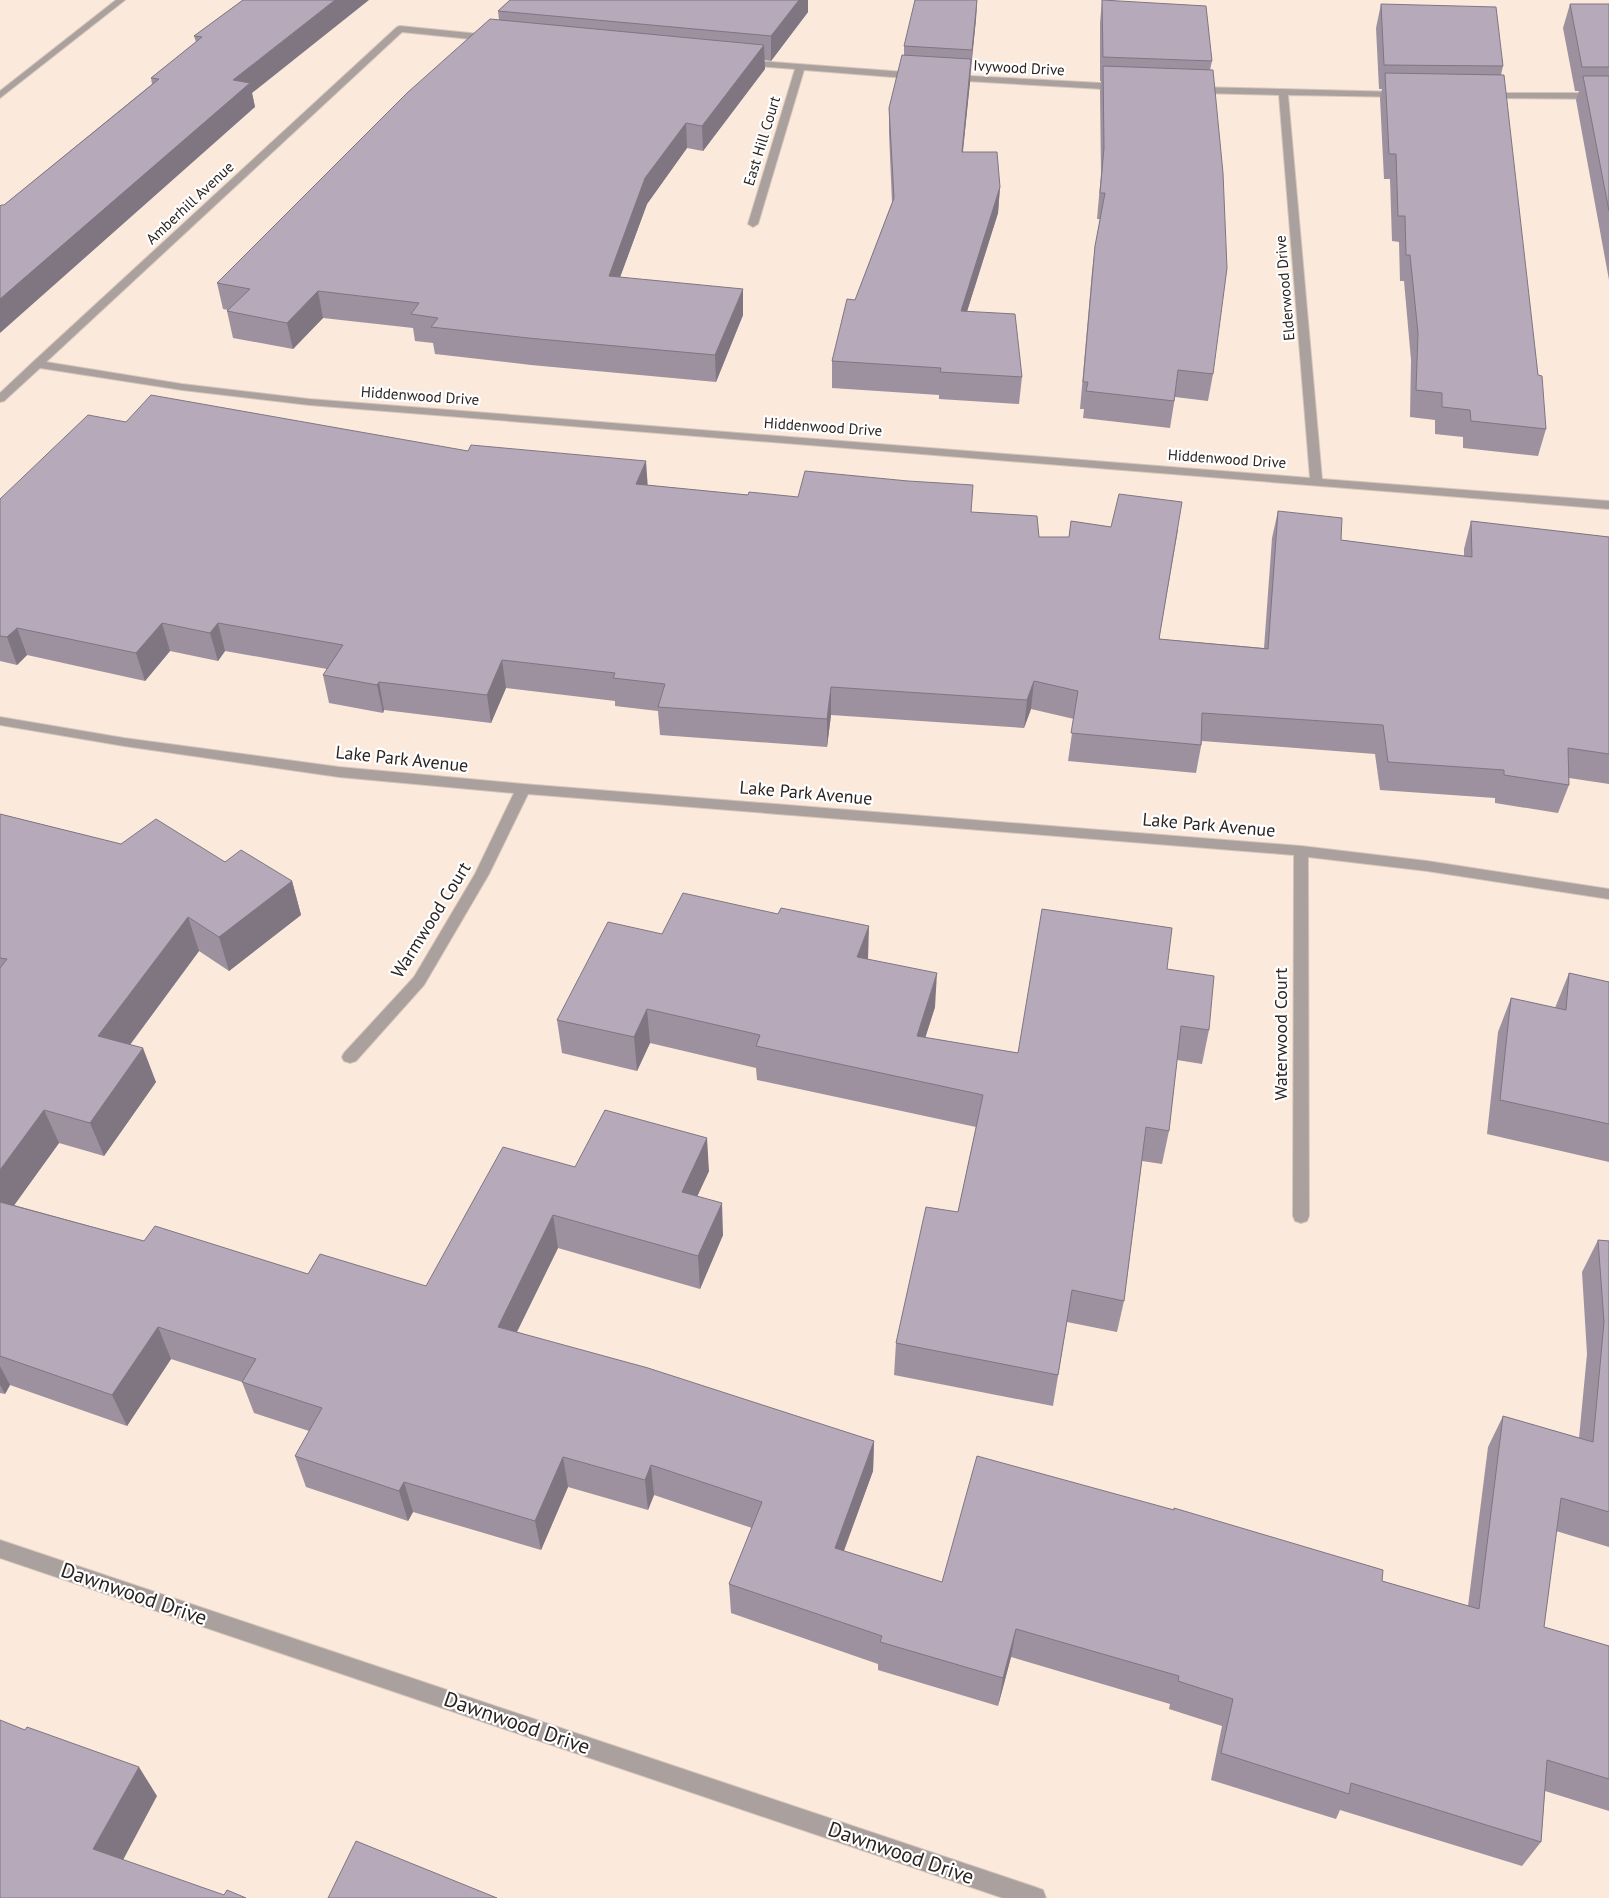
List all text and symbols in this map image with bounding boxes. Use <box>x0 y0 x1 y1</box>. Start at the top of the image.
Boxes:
street label: Ivywood Drive <box>973 56 1065 79</box>
street label: East Hill Court <box>739 94 784 188</box>
street label: Amberhill Avenue <box>142 157 238 248</box>
street label: Elderwood Drive <box>1270 234 1299 342</box>
street label: Hiddenwood Drive <box>360 382 480 409</box>
street label: Hiddenwood Drive <box>763 413 883 440</box>
street label: Hiddenwood Drive <box>1167 445 1287 472</box>
street label: Lake Park Avenue <box>335 740 470 777</box>
street label: Lake Park Avenue <box>739 775 873 810</box>
street label: Lake Park Avenue <box>1142 807 1276 842</box>
street label: Warmwood Court <box>386 857 475 982</box>
street label: Waterwood Court <box>1269 968 1292 1100</box>
street label: Dawnwood Drive <box>58 1556 211 1631</box>
street label: Dawnwood Drive <box>441 1685 594 1760</box>
street label: Dawnwood Drive <box>825 1815 978 1890</box>

